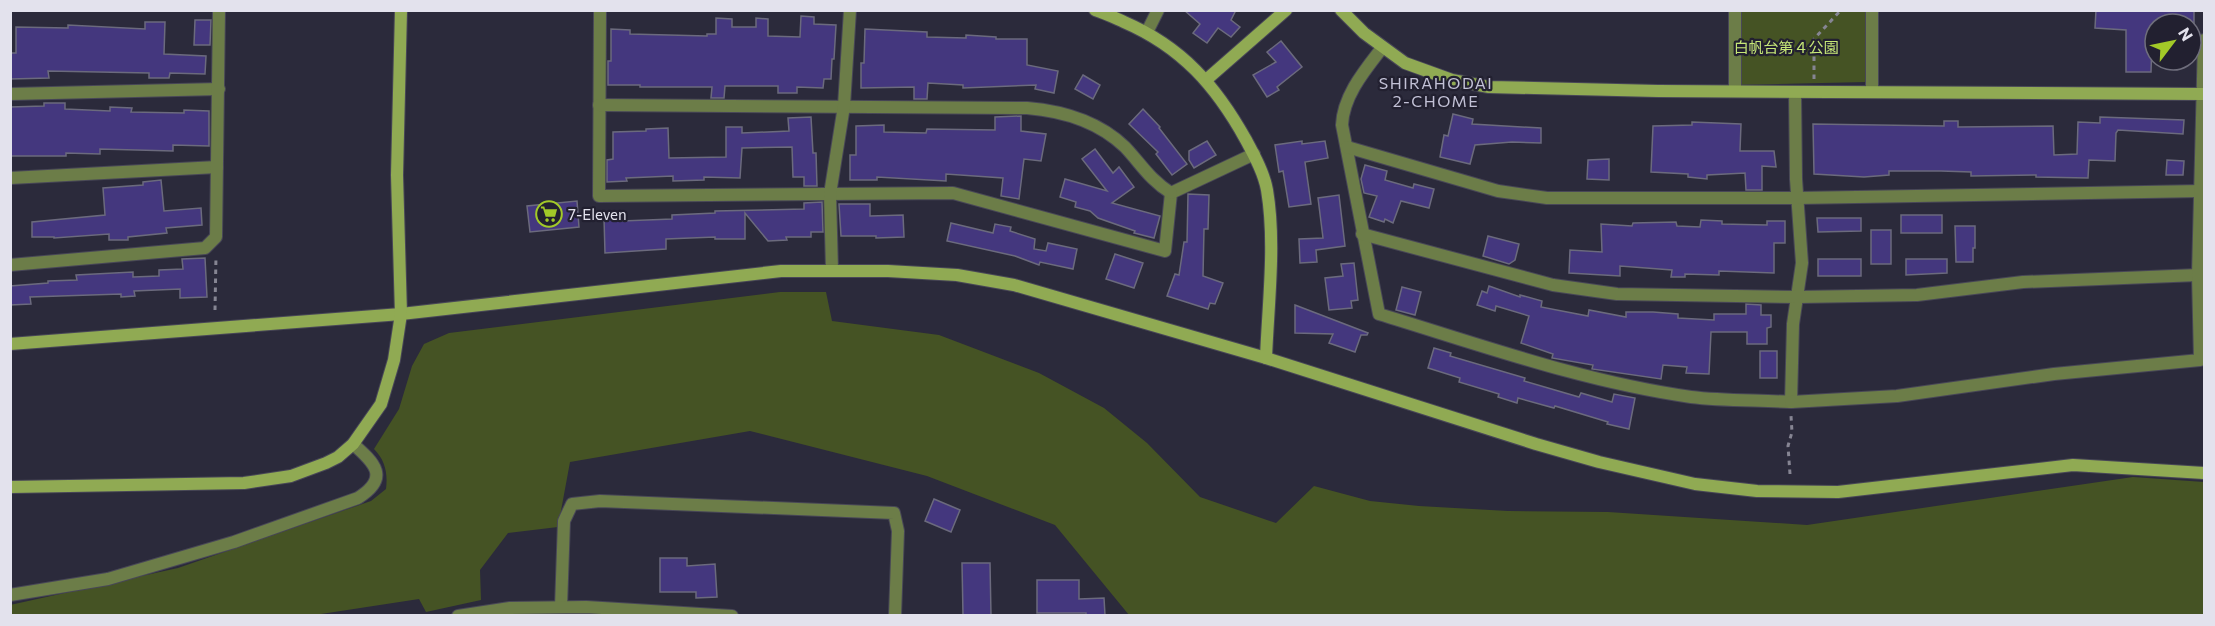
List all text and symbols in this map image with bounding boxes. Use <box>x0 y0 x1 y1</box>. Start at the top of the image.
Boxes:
north arrow <box>2143 12 2203 72</box>
text: N <box>2175 24 2197 44</box>
park label: 白帆台第４公園 <box>1733 38 1839 56</box>
district label: SHIRAHODAI 2-CHOME <box>1379 73 1493 110</box>
supermarket icon: 7-Eleven <box>534 199 564 229</box>
place label: 7-Eleven <box>568 205 627 223</box>

